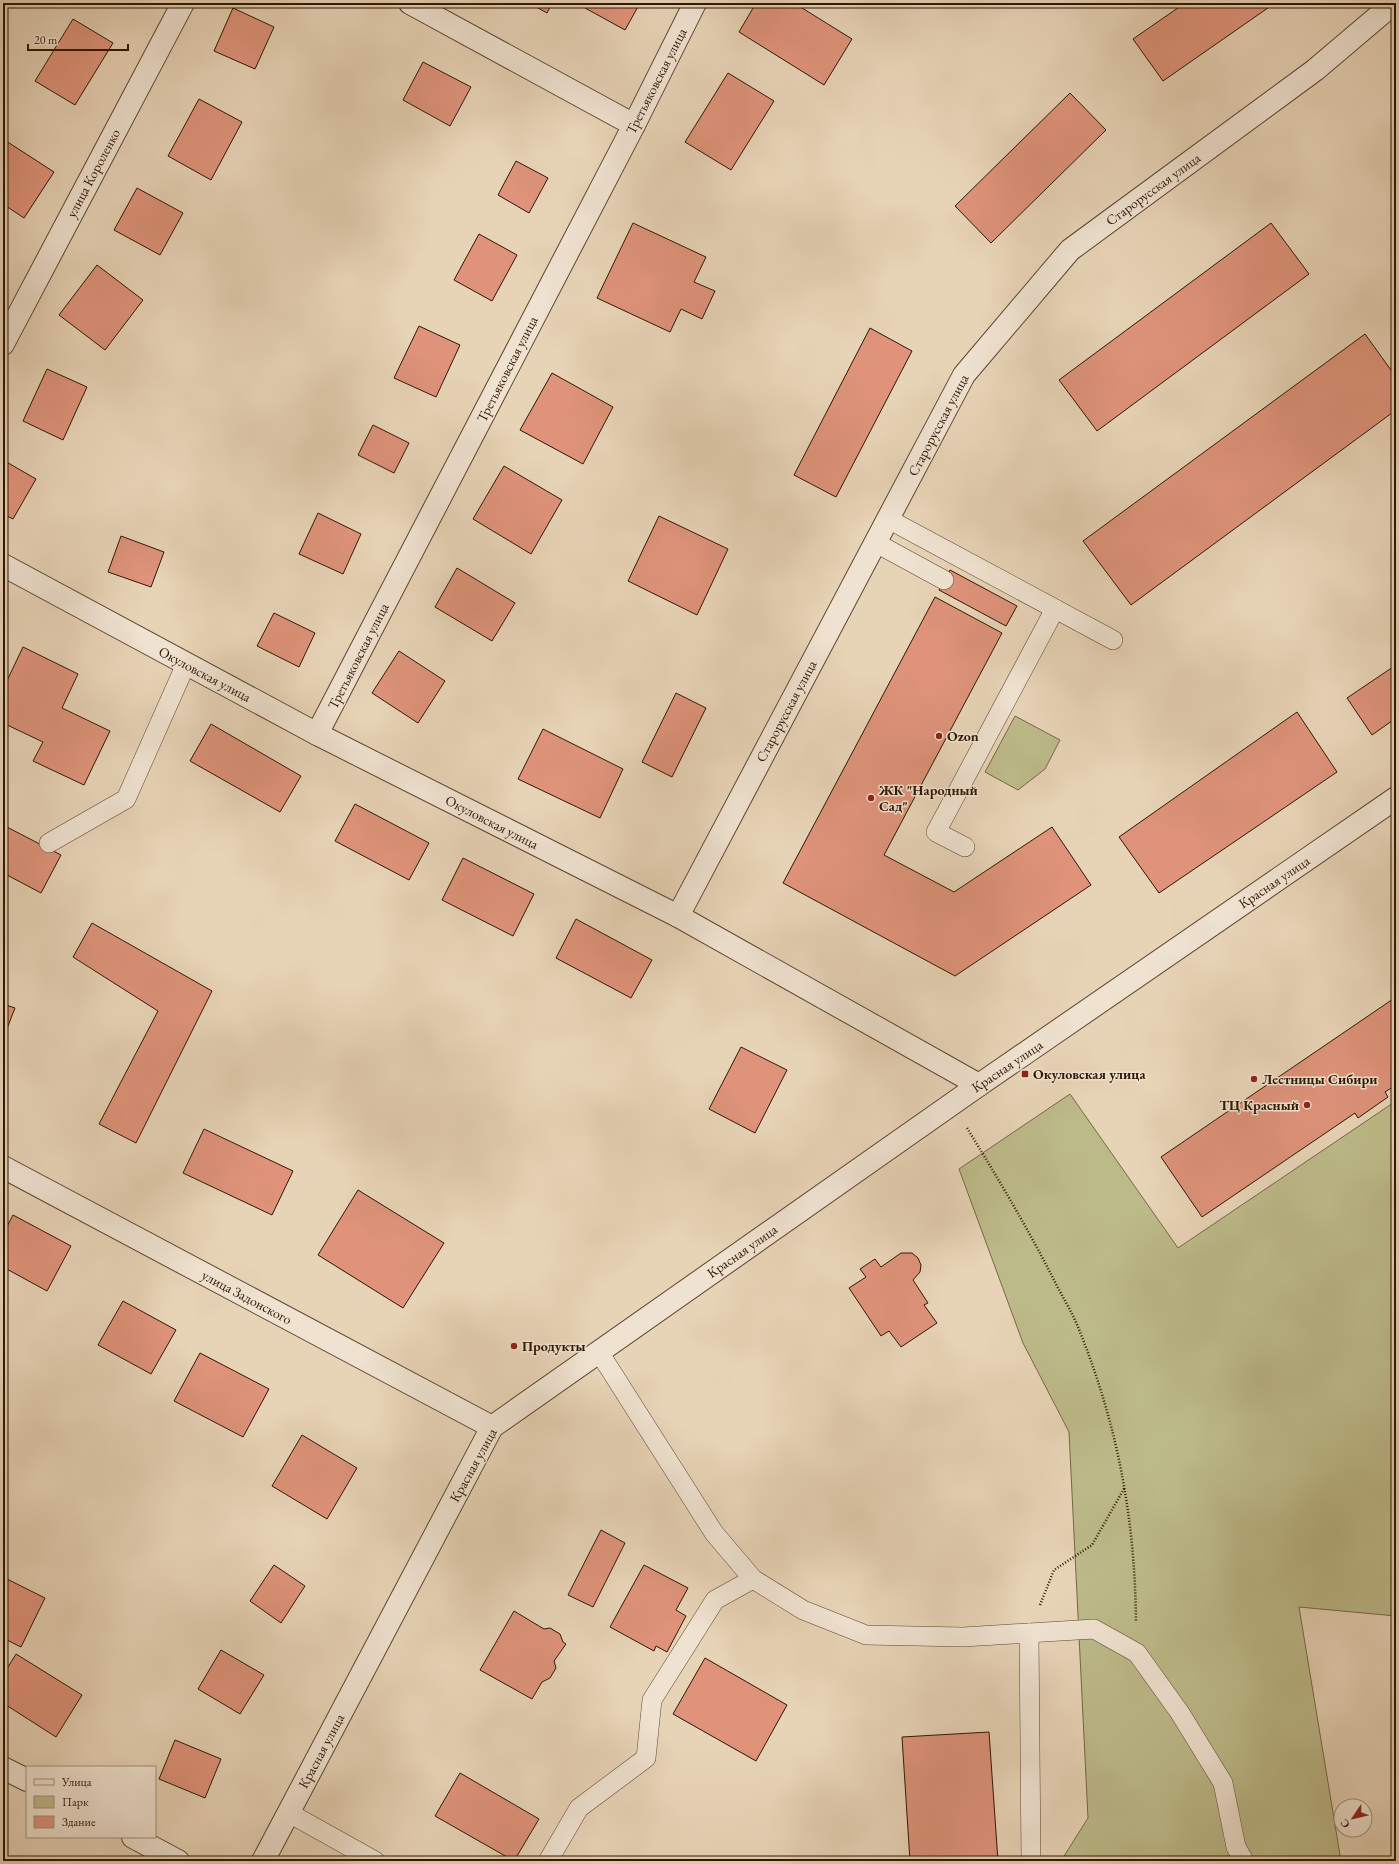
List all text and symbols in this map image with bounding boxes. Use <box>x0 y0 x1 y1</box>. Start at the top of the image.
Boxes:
street label: Третьяковская улица <box>621 24 691 137</box>
scale bar <box>28 26 128 52</box>
text: 20 m <box>34 32 58 48</box>
street label: улица Короленко <box>62 125 124 221</box>
street label: Старорусская улица <box>1102 148 1204 229</box>
street label: Третьяковская улица <box>472 312 542 425</box>
street label: Старорусская улица <box>904 371 973 479</box>
street label: Третьяковская улица <box>323 599 393 712</box>
street label: Окуловская улица <box>156 642 255 706</box>
street label: Старорусская улица <box>752 657 821 765</box>
place label: Ozon <box>947 727 979 745</box>
marker: Ozon <box>934 731 944 741</box>
place label: ЖК "Народный Сад" <box>878 781 978 815</box>
street label: Окуловская улица <box>442 791 542 853</box>
marker: ЖК "Народный Сад" <box>866 793 876 803</box>
street label: Красная улица <box>1235 851 1313 912</box>
street label: Красная улица <box>968 1035 1046 1096</box>
place label: Окуловская улица <box>1033 1065 1146 1083</box>
marker: Окуловская улица <box>1020 1069 1030 1079</box>
place label: Лестницы Сибири <box>1262 1070 1377 1088</box>
marker: Лестницы Сибири <box>1249 1074 1259 1084</box>
place label: ТЦ Красный <box>1219 1096 1299 1114</box>
marker: ТЦ Красный <box>1302 1100 1312 1110</box>
street label: Красная улица <box>703 1220 781 1282</box>
street label: улица Задонского <box>199 1266 295 1328</box>
place label: Продукты <box>522 1337 586 1355</box>
marker: Продукты <box>509 1341 519 1351</box>
street label: Красная улица <box>445 1424 501 1505</box>
street label: Красная улица <box>294 1710 348 1791</box>
legend <box>26 1766 156 1838</box>
text: Улица <box>61 1774 92 1790</box>
text: Парк <box>62 1794 89 1810</box>
north arrow <box>1333 1798 1373 1838</box>
text: Здание <box>62 1814 96 1830</box>
text: С <box>1337 1816 1353 1831</box>

